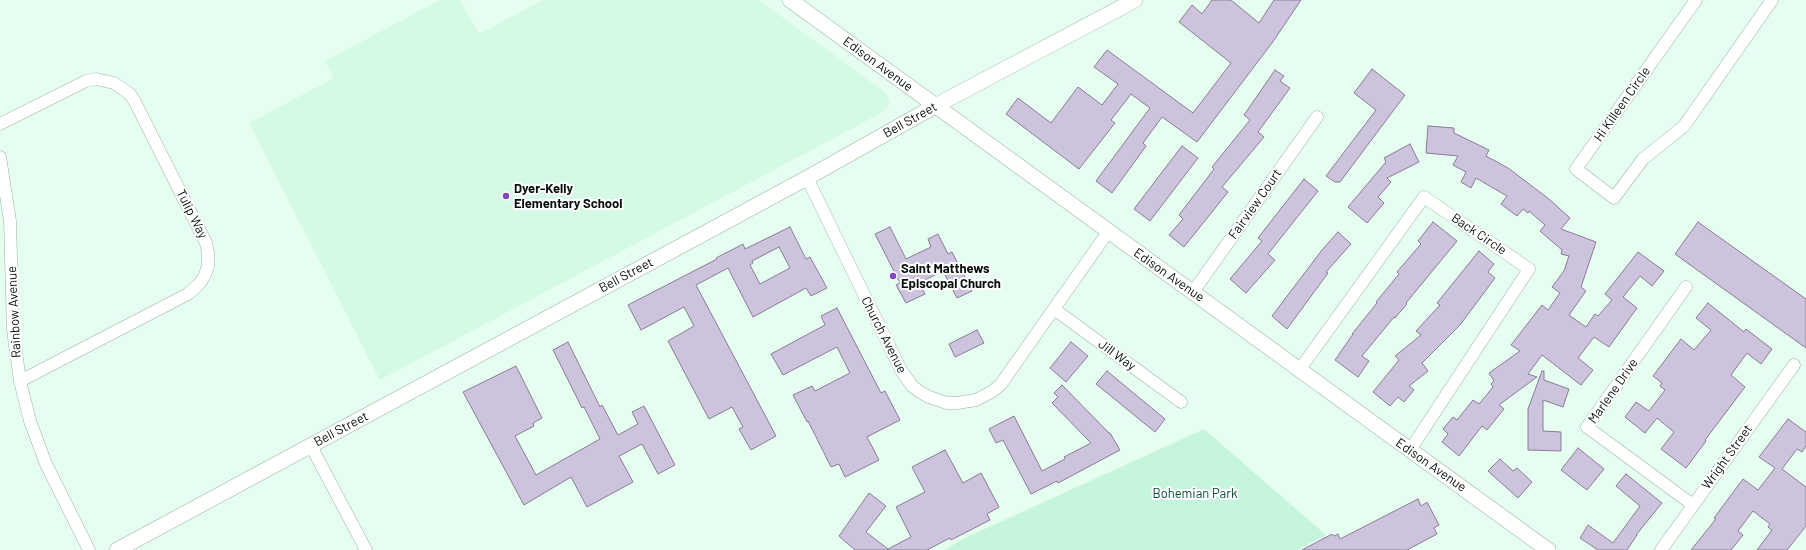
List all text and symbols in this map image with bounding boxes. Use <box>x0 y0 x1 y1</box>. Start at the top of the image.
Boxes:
street label: Edison Avenue <box>840 33 916 95</box>
street label: Hi Killeen Circle <box>1590 64 1654 144</box>
street label: Bell Street <box>880 99 940 141</box>
street label: Fairview Court <box>1225 166 1285 242</box>
place label: Dyer-Kelly Elementary School <box>514 181 622 212</box>
street label: Tulip Way <box>173 187 211 241</box>
marker: Dyer-Kelly Elementary School <box>501 191 511 201</box>
street label: Back Circle <box>1448 210 1510 258</box>
street label: Edison Avenue <box>1131 245 1207 305</box>
street label: Bell Street <box>596 254 656 296</box>
place label: Saint Matthews Episcopal Church <box>901 261 1001 292</box>
street label: Rainbow Avenue <box>4 266 24 358</box>
marker: Saint Matthews Episcopal Church <box>888 271 898 281</box>
street label: Church Avenue <box>858 294 910 376</box>
street label: Jill Way <box>1095 336 1139 374</box>
street label: Marlene Drive <box>1585 355 1641 427</box>
street label: Bell Street <box>311 408 371 450</box>
street label: Wright Street <box>1698 422 1756 492</box>
street label: Edison Avenue <box>1393 435 1469 495</box>
park label: Bohemian Park <box>1153 486 1237 502</box>

